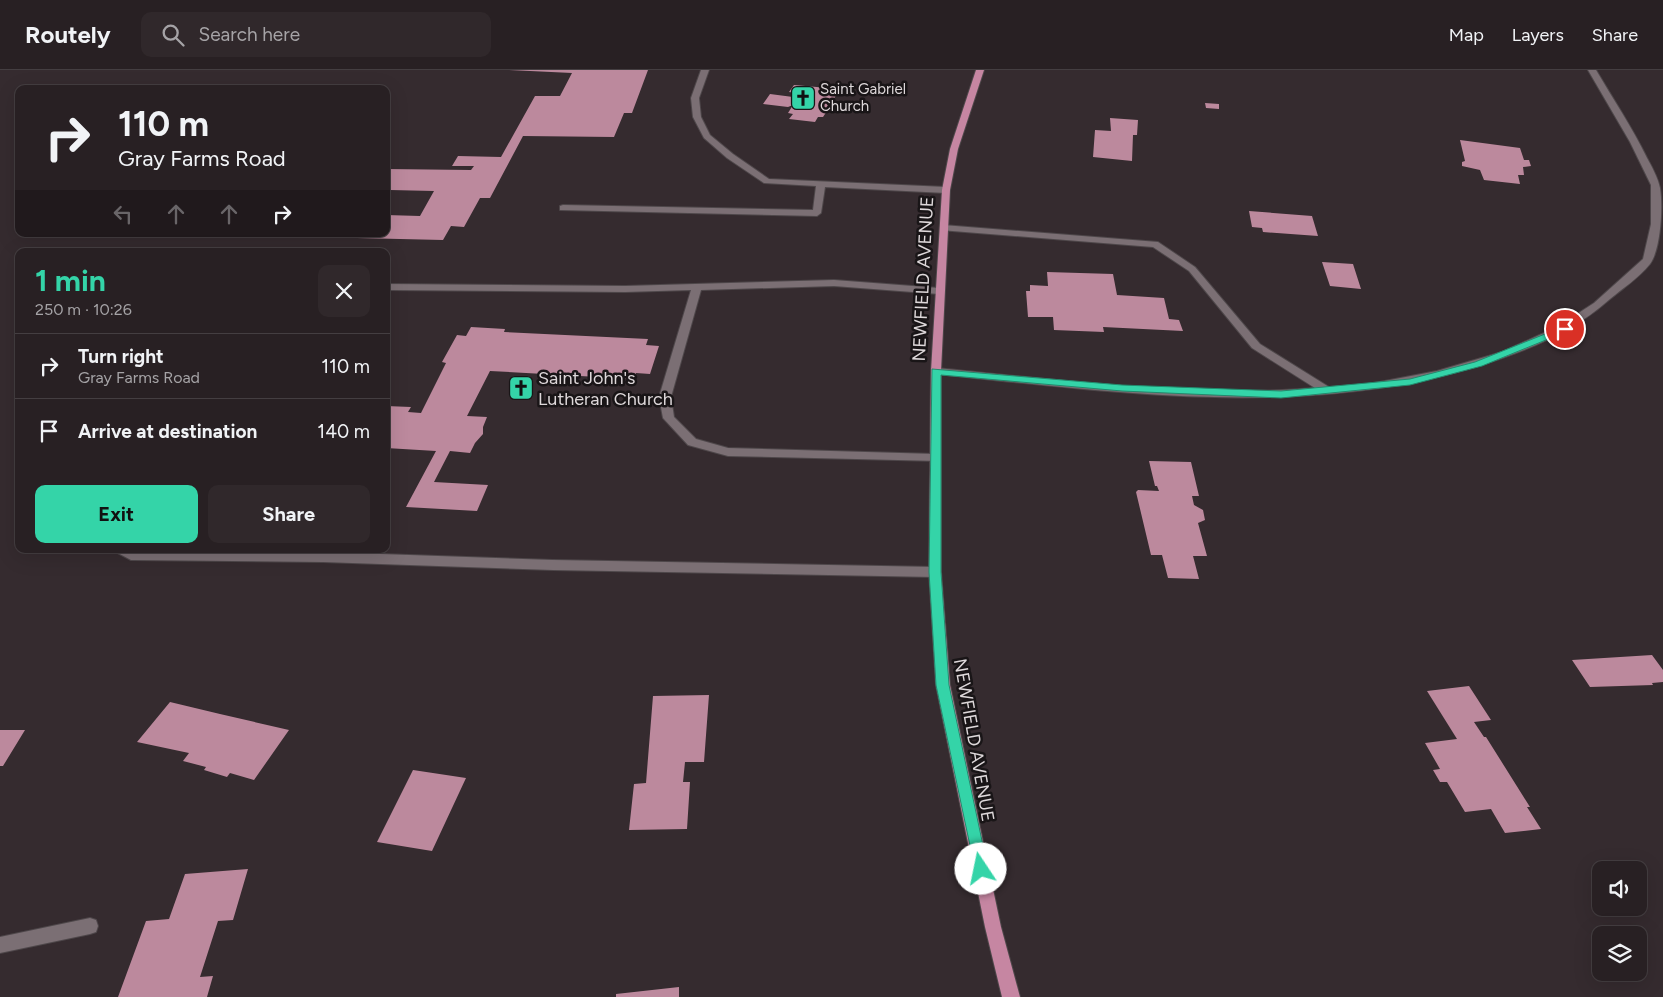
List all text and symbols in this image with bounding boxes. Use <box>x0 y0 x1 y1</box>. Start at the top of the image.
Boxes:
search box <box>141 12 491 57</box>
text: Routely <box>25 20 111 49</box>
icon: search <box>159 21 187 49</box>
text: Search here <box>199 23 300 46</box>
text: Map <box>1449 24 1484 46</box>
text: Layers <box>1512 24 1564 46</box>
text: Share <box>1592 24 1638 46</box>
place label: Saint Gabriel Church <box>820 80 906 115</box>
church icon: Saint Gabriel Church <box>790 85 816 111</box>
text: 110 m <box>118 103 209 145</box>
icon: right <box>35 105 100 170</box>
text: Gray Farms Road <box>118 145 286 172</box>
street label: NEWFIELD AVENUE <box>908 196 938 362</box>
icon: left <box>109 200 137 228</box>
icon: ahead <box>162 200 190 228</box>
icon: ahead <box>215 200 243 228</box>
icon: right <box>268 200 296 228</box>
text: 1 min <box>35 262 106 299</box>
button: close <box>318 265 370 317</box>
text: 250 m · 10:26 <box>35 300 132 319</box>
pin <box>1544 308 1586 350</box>
icon: arrive <box>1551 315 1579 343</box>
text: Turn right <box>78 345 164 368</box>
icon: right <box>35 352 63 380</box>
text: 110 m <box>321 355 370 378</box>
place label: Saint John's Lutheran Church <box>538 367 673 410</box>
text: Gray Farms Road <box>78 368 200 387</box>
church icon: Saint John's Lutheran Church <box>508 375 534 401</box>
icon: arrive <box>35 417 63 445</box>
text: Arrive at destination <box>78 420 257 443</box>
text: 140 m <box>317 420 370 443</box>
button: Exit <box>35 485 198 543</box>
button: Share <box>208 485 370 543</box>
street label: NEWFIELD AVENUE <box>949 657 999 823</box>
position arrow <box>954 842 1006 894</box>
map controls <box>1592 861 1647 981</box>
button: sound <box>1592 861 1647 916</box>
button: layers <box>1592 926 1647 981</box>

